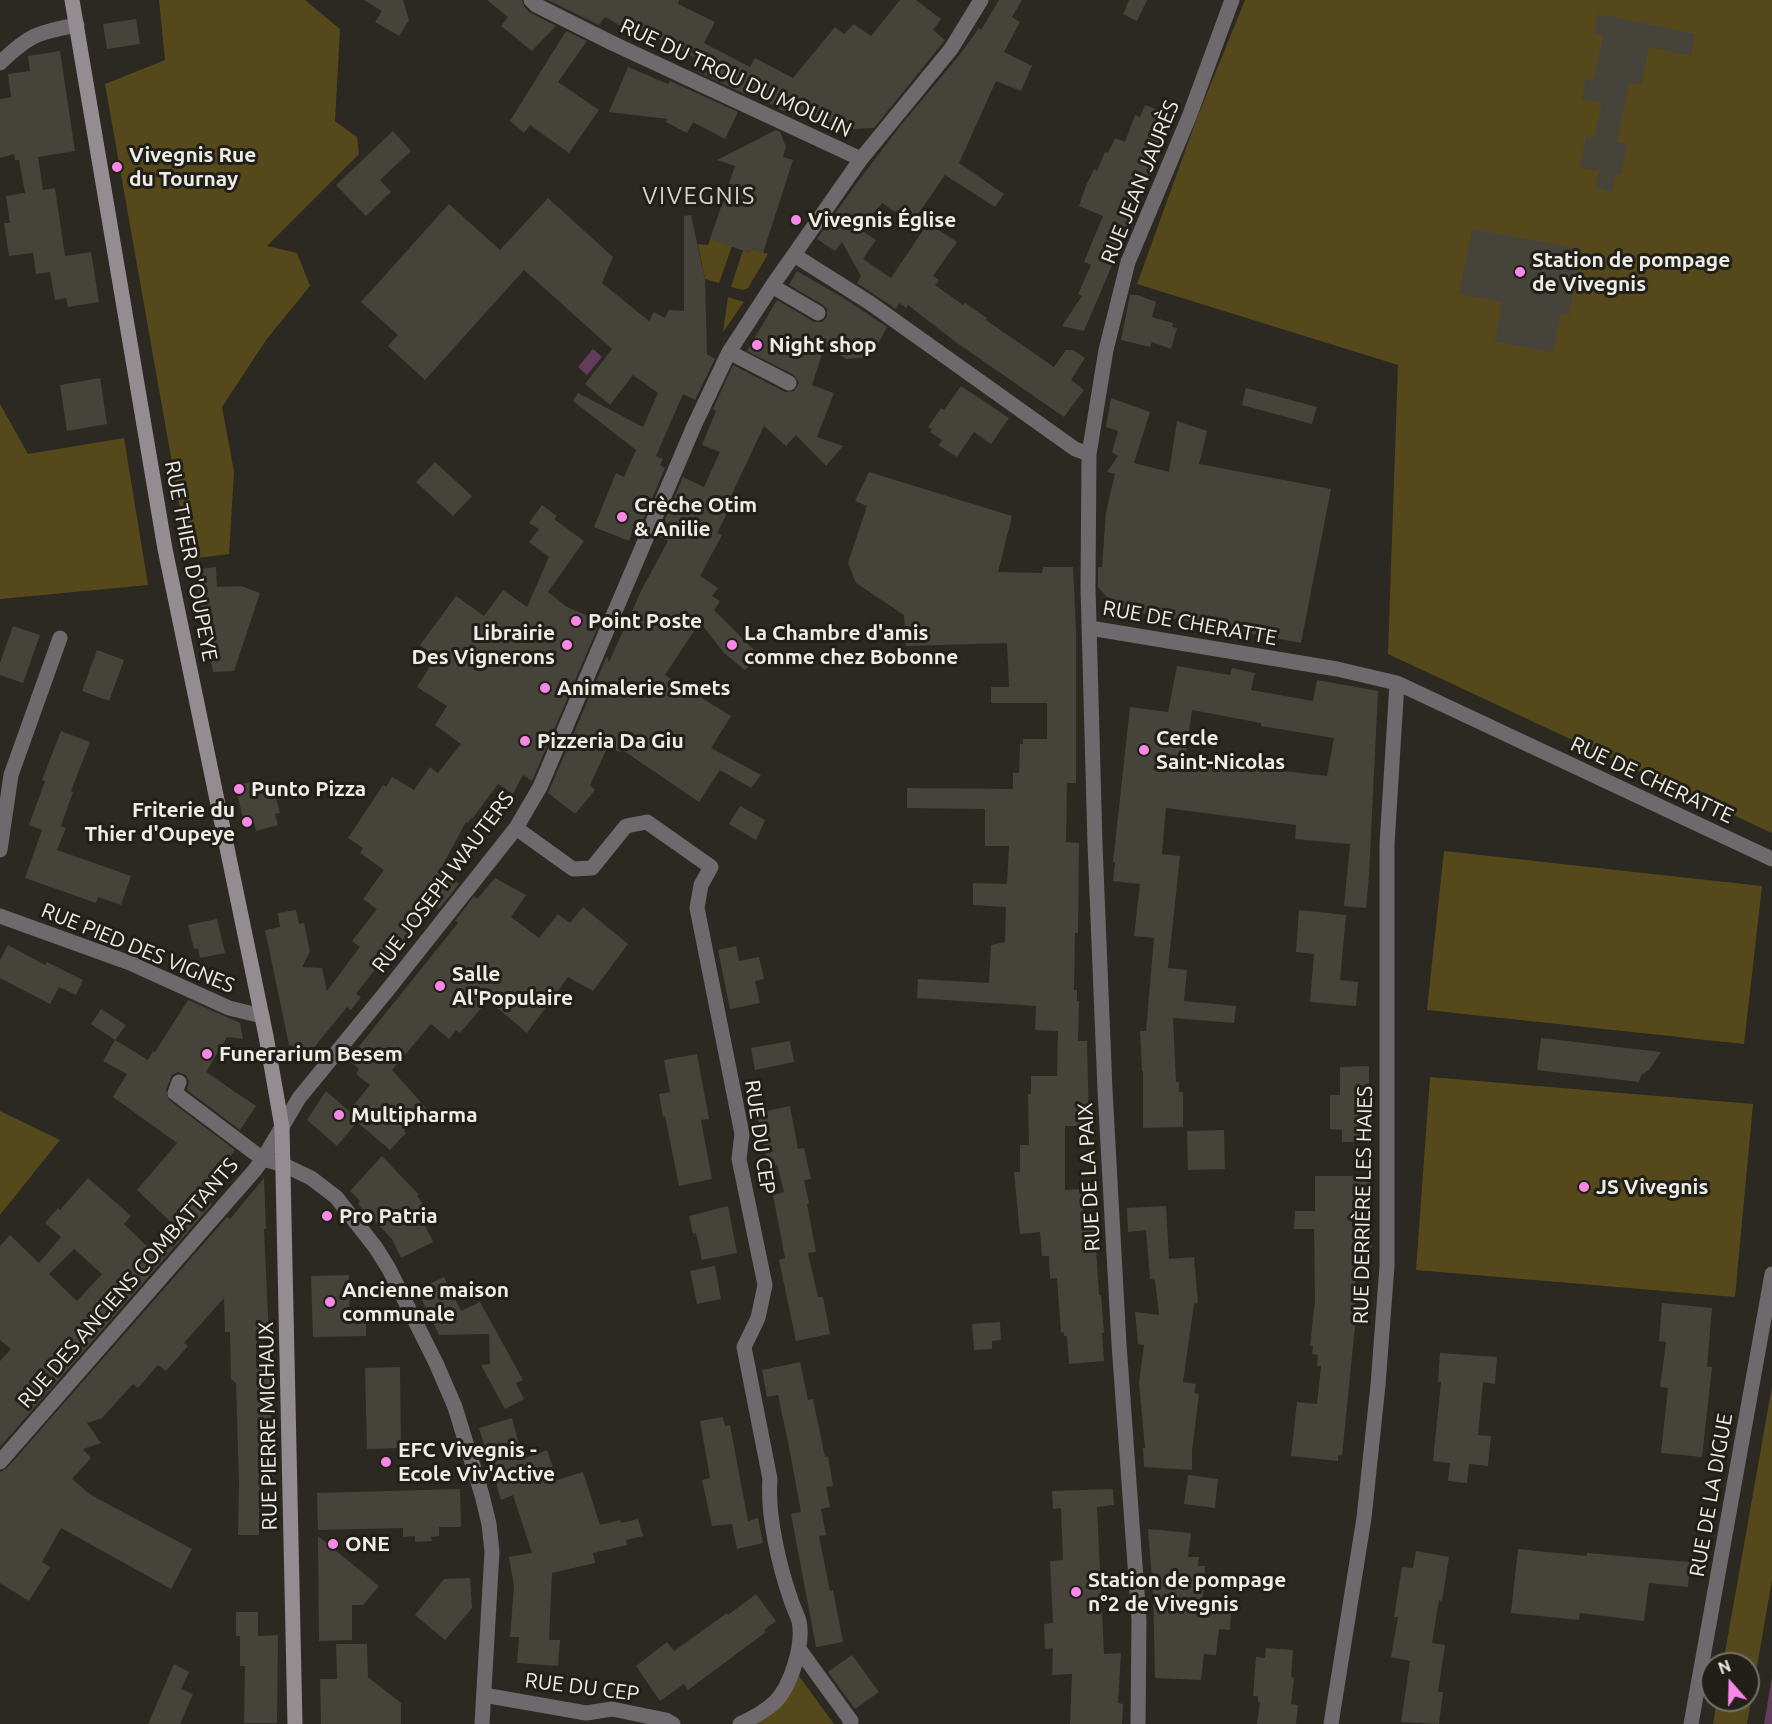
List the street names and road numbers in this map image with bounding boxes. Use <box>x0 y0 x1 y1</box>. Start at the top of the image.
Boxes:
street label: RUE DU TROU DU MOULIN <box>616 13 856 143</box>
street label: RUE JEAN JAURÈS <box>1096 97 1184 267</box>
street label: RUE THIER D'OUPEYE <box>159 459 223 663</box>
street label: RUE DE CHERATTE <box>1101 595 1279 651</box>
street label: RUE DE CHERATTE <box>1567 731 1737 829</box>
street label: RUE JOSEPH WAUTERS <box>367 787 519 977</box>
street label: RUE PIED DES VIGNES <box>38 898 238 998</box>
street label: RUE DU CEP <box>740 1078 780 1196</box>
street label: RUE DERRIÈRE LES HAIES <box>1348 1086 1378 1324</box>
street label: RUE DE LA PAIX <box>1073 1102 1105 1252</box>
street label: RUE DES ANCIENS COMBATTANTS <box>13 1153 243 1413</box>
street label: RUE PIERRE MICHAUX <box>254 1322 282 1530</box>
street label: RUE DE LA DIGUE <box>1684 1411 1738 1579</box>
street label: RUE DU CEP <box>523 1667 641 1707</box>

